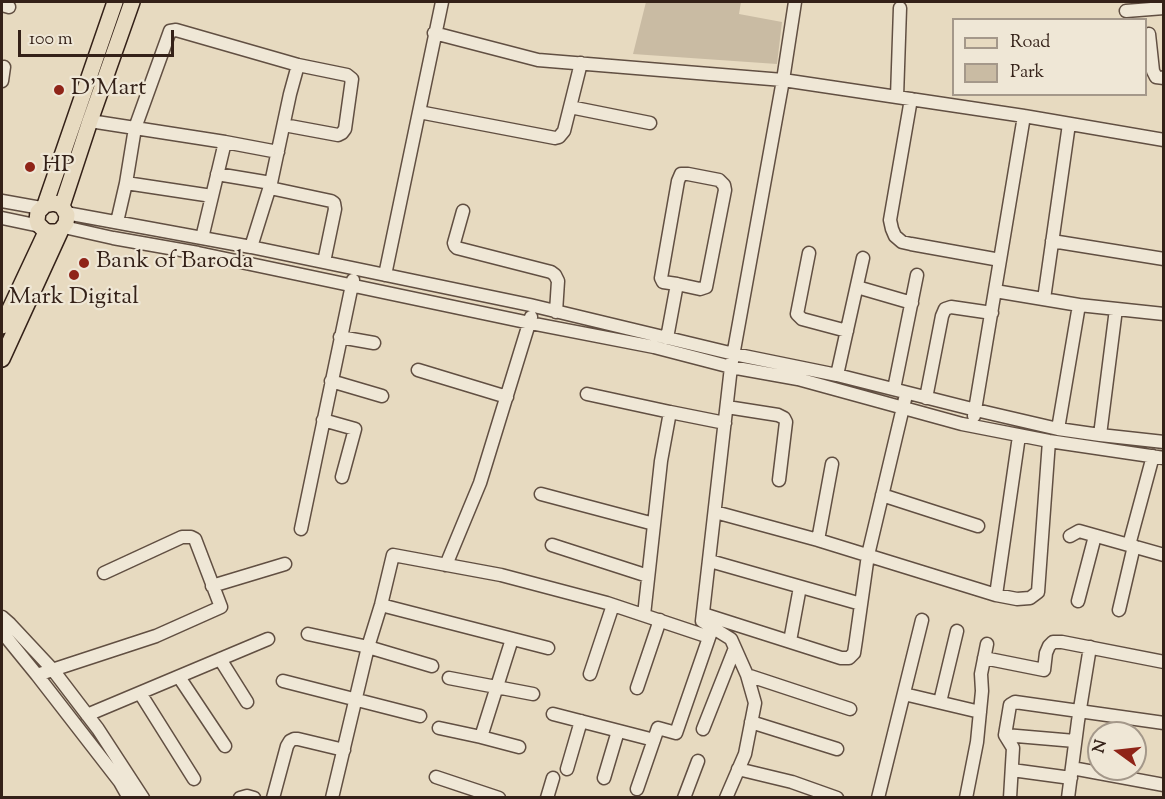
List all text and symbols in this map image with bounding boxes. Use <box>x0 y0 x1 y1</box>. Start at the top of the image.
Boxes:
scale bar <box>21 18 177 56</box>
legend <box>952 18 1147 96</box>
text: 100 m <box>29 27 73 53</box>
text: Road <box>1010 30 1050 56</box>
text: Park <box>1010 60 1044 86</box>
place label: D'Mart <box>71 76 146 104</box>
marker: D'Mart <box>52 83 66 97</box>
place label: HP <box>42 153 75 181</box>
marker: HP <box>23 160 37 174</box>
place label: Bank of Baroda <box>96 249 254 277</box>
marker: Bank of Baroda <box>77 256 91 270</box>
marker: Mark Digital <box>67 268 81 282</box>
place label: Mark Digital <box>9 285 139 313</box>
north arrow <box>1087 721 1147 781</box>
text: N <box>1088 738 1114 756</box>

